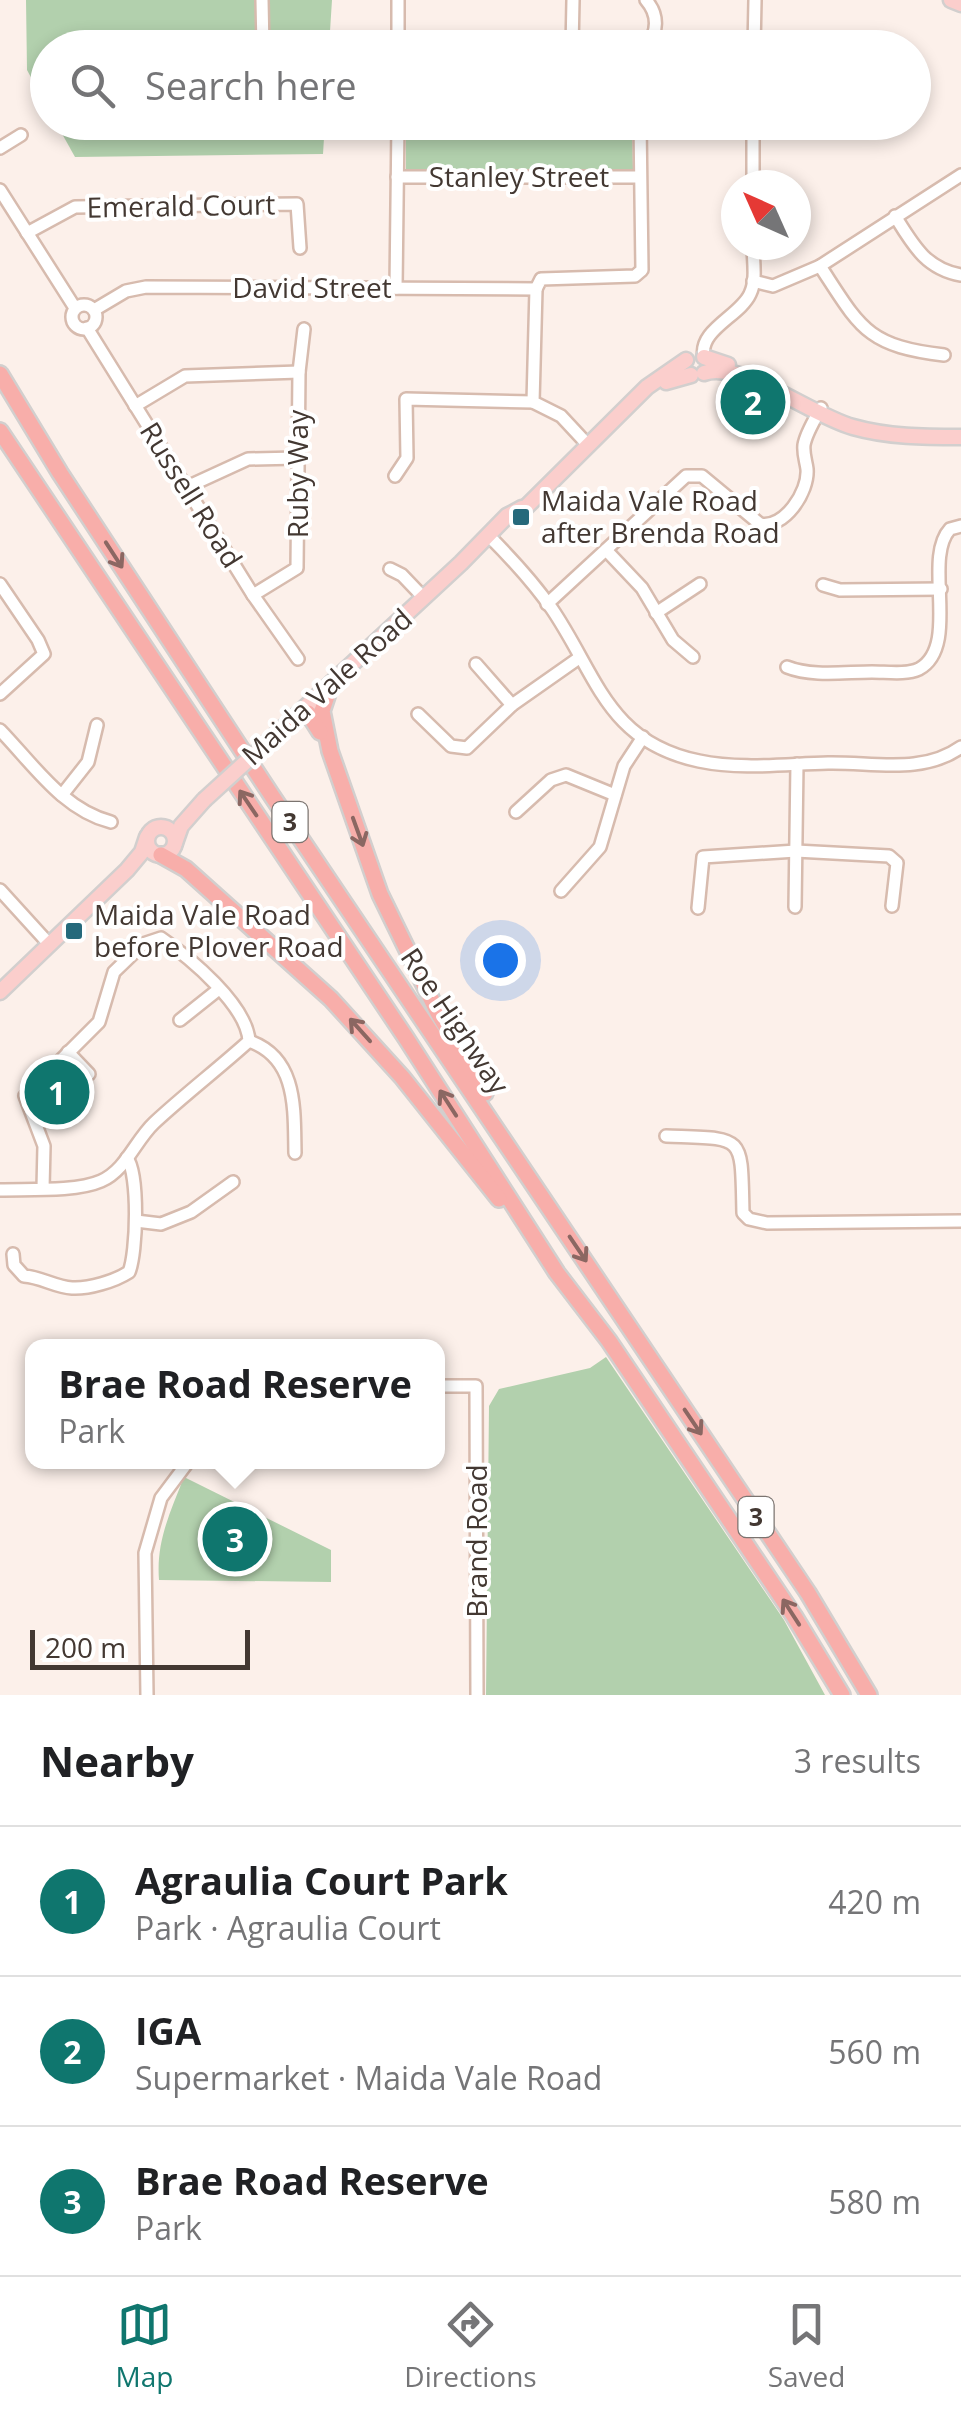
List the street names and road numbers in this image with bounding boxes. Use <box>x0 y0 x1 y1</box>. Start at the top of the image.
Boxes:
street label: Stanley Street <box>429 157 609 195</box>
street label: Emerald Court <box>86 184 276 226</box>
street label: David Street <box>232 268 392 306</box>
street label: Ruby Way <box>278 409 316 538</box>
street label: Russell Road <box>132 414 252 575</box>
street label: Maida Vale Road <box>233 600 420 773</box>
road number: 3 <box>272 802 308 842</box>
street label: Roe Highway <box>393 940 519 1102</box>
street label: Brand Road <box>457 1464 495 1618</box>
road number: 3 <box>738 1497 774 1537</box>

